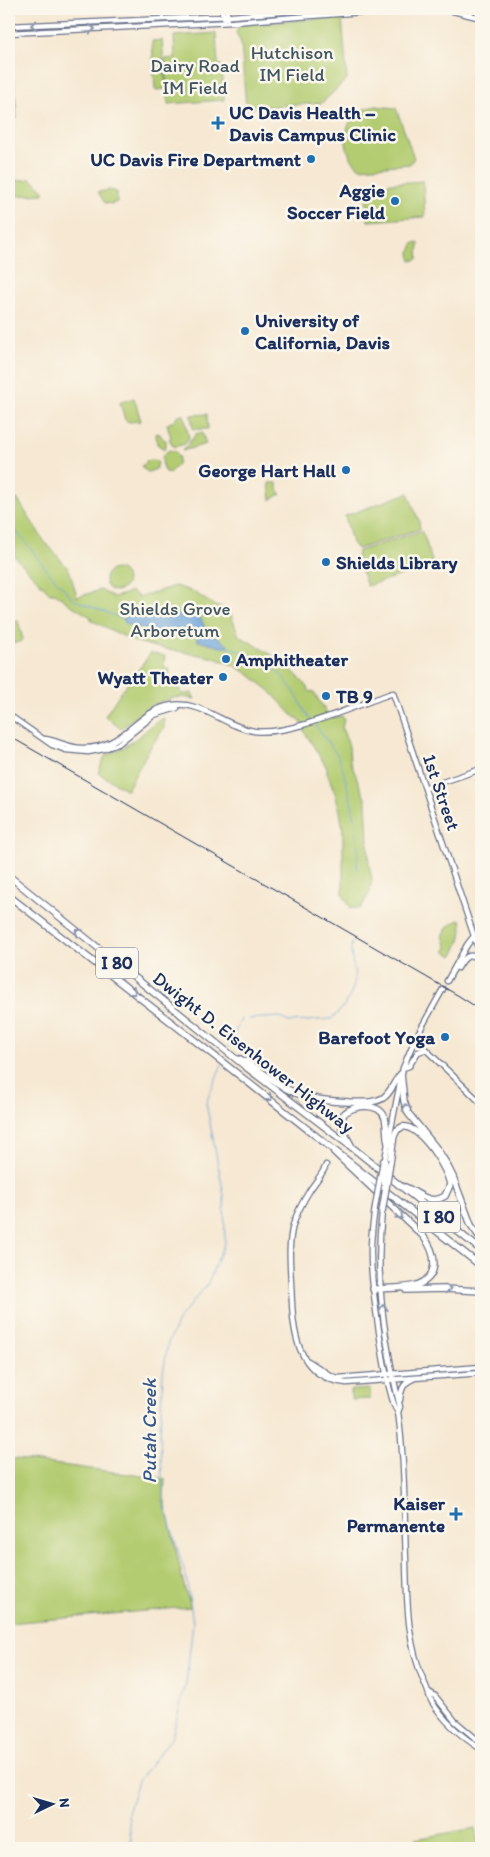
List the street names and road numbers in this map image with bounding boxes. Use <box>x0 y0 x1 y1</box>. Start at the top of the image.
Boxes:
street label: 1st Street <box>418 751 465 833</box>
road number: I 80 <box>96 948 138 978</box>
street label: Dwight D. Eisenhower Highway <box>148 967 359 1138</box>
road number: I 80 <box>418 1202 460 1232</box>

